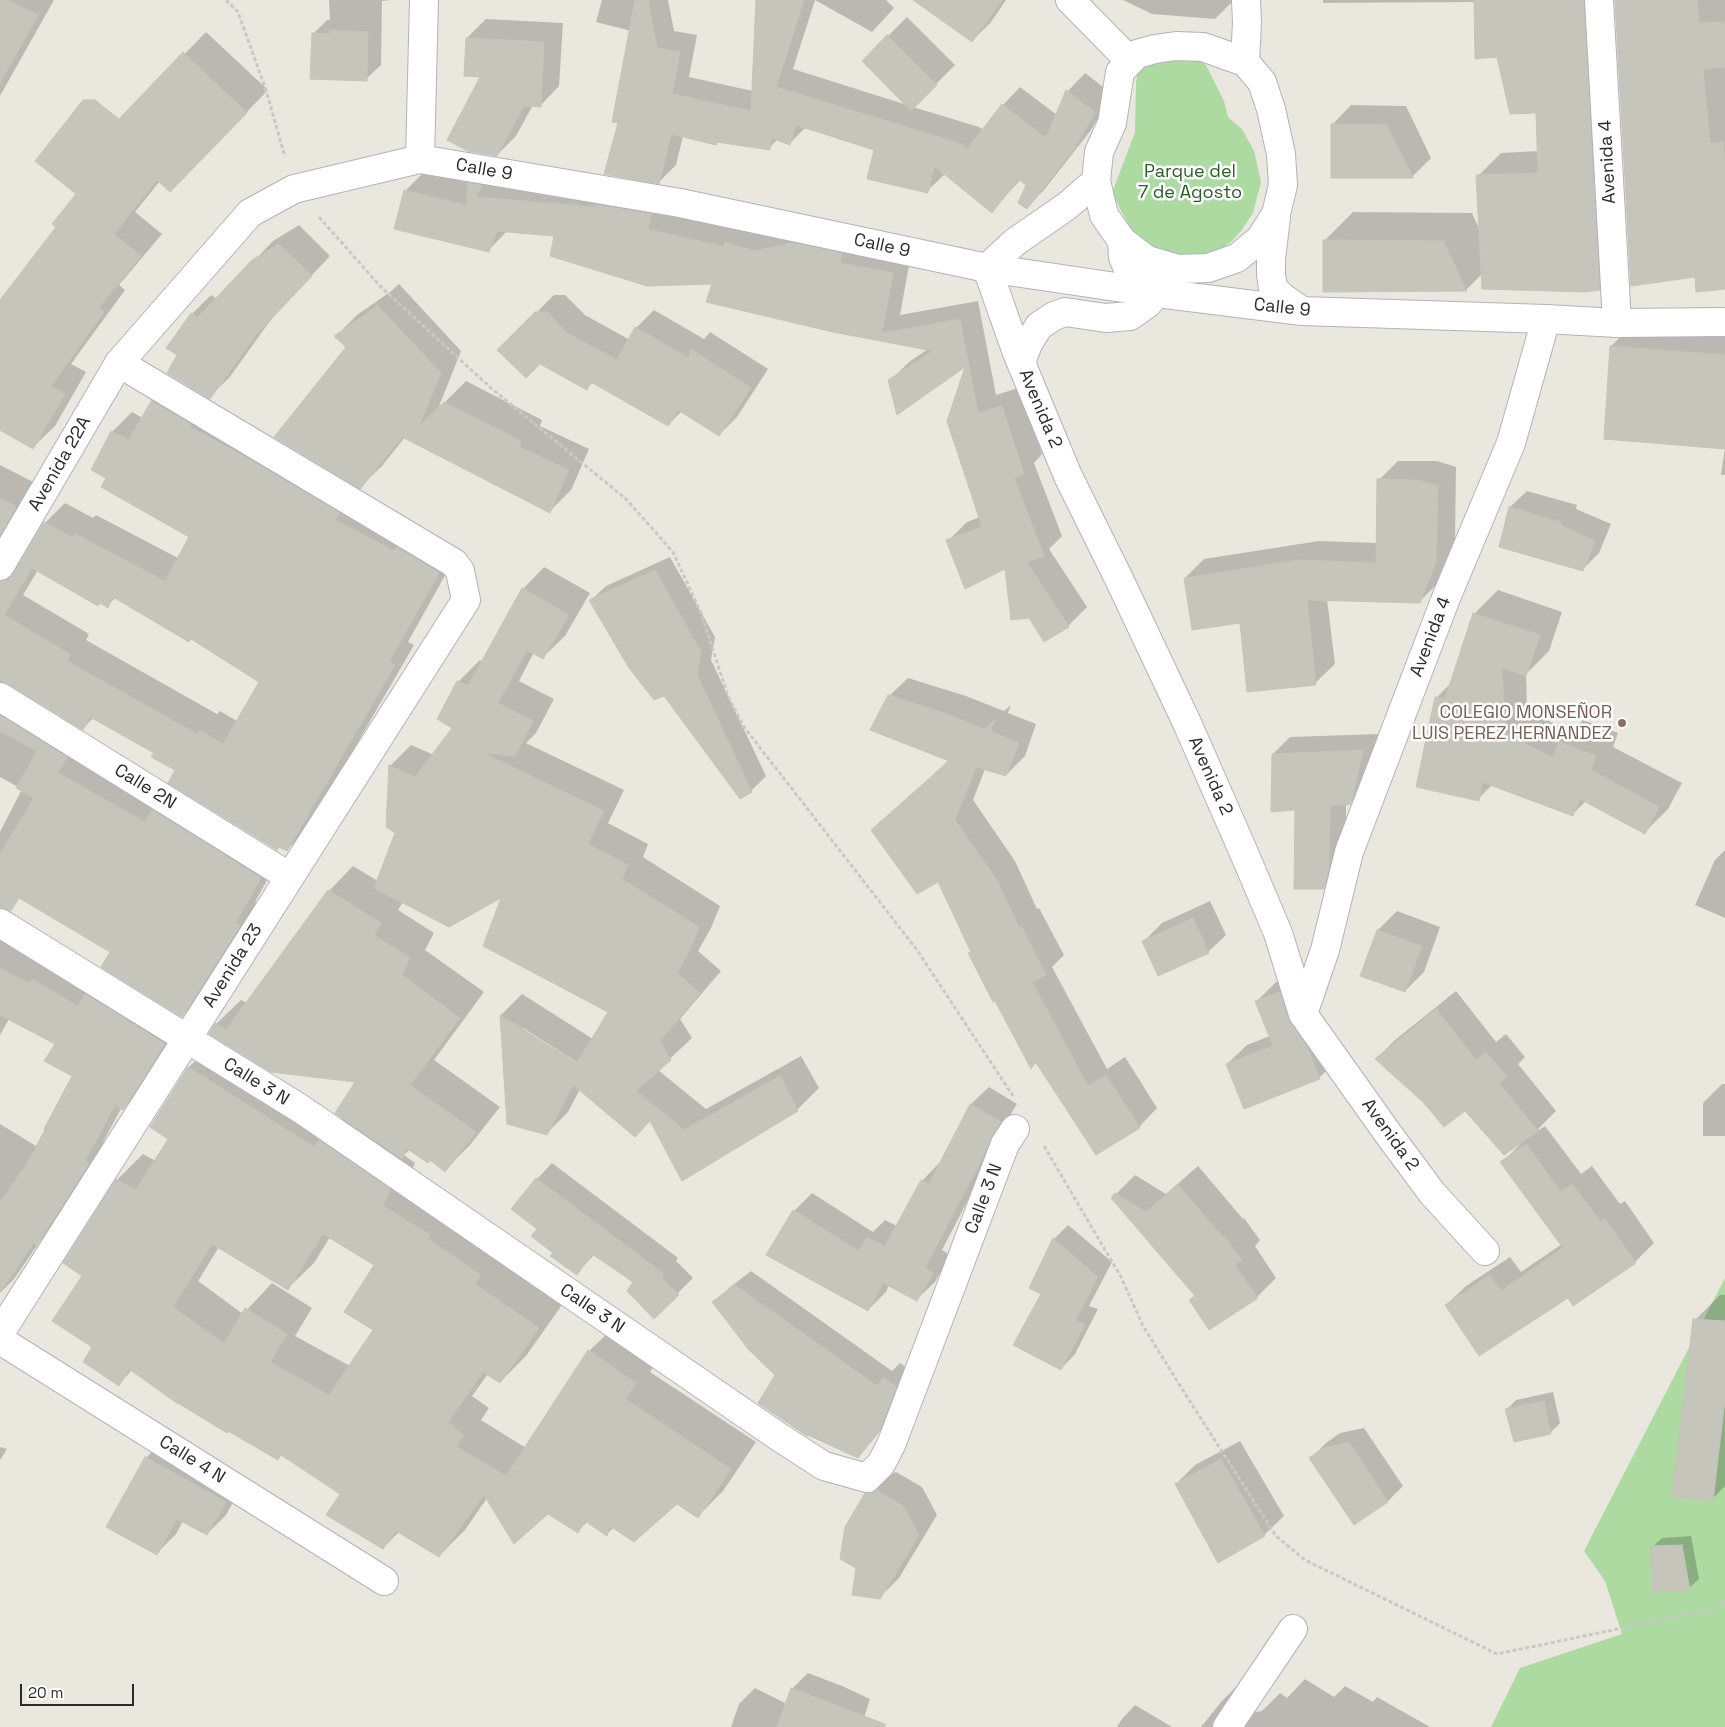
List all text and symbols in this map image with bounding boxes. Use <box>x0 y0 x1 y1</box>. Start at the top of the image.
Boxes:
street label: Avenida 4 <box>1595 119 1621 205</box>
street label: Calle 9 <box>454 154 514 186</box>
park label: Parque del 7 de Agosto <box>1138 161 1242 203</box>
street label: Calle 9 <box>852 230 912 262</box>
street label: Calle 9 <box>1253 294 1311 322</box>
street label: Avenida 2 <box>1014 366 1066 452</box>
street label: Avenida 22A <box>24 413 96 515</box>
street label: Avenida 4 <box>1406 594 1456 680</box>
place label: COLEGIO MONSEÑOR LUIS PEREZ HERNANDEZ <box>1412 702 1612 744</box>
marker: COLEGIO MONSEÑOR LUIS PEREZ HERNANDEZ <box>1616 717 1628 729</box>
street label: Avenida 2 <box>1183 733 1237 819</box>
street label: Calle 2N <box>110 760 180 814</box>
street label: Avenida 23 <box>199 920 267 1012</box>
street label: Calle 3 N <box>219 1053 293 1111</box>
street label: Avenida 2 <box>1357 1095 1423 1175</box>
street label: Calle 3 N <box>961 1161 1007 1237</box>
street label: Calle 3 N <box>556 1280 628 1338</box>
street label: Calle 4 N <box>155 1431 229 1489</box>
scale bar <box>22 1674 136 1706</box>
text: 20 m <box>28 1683 63 1702</box>

